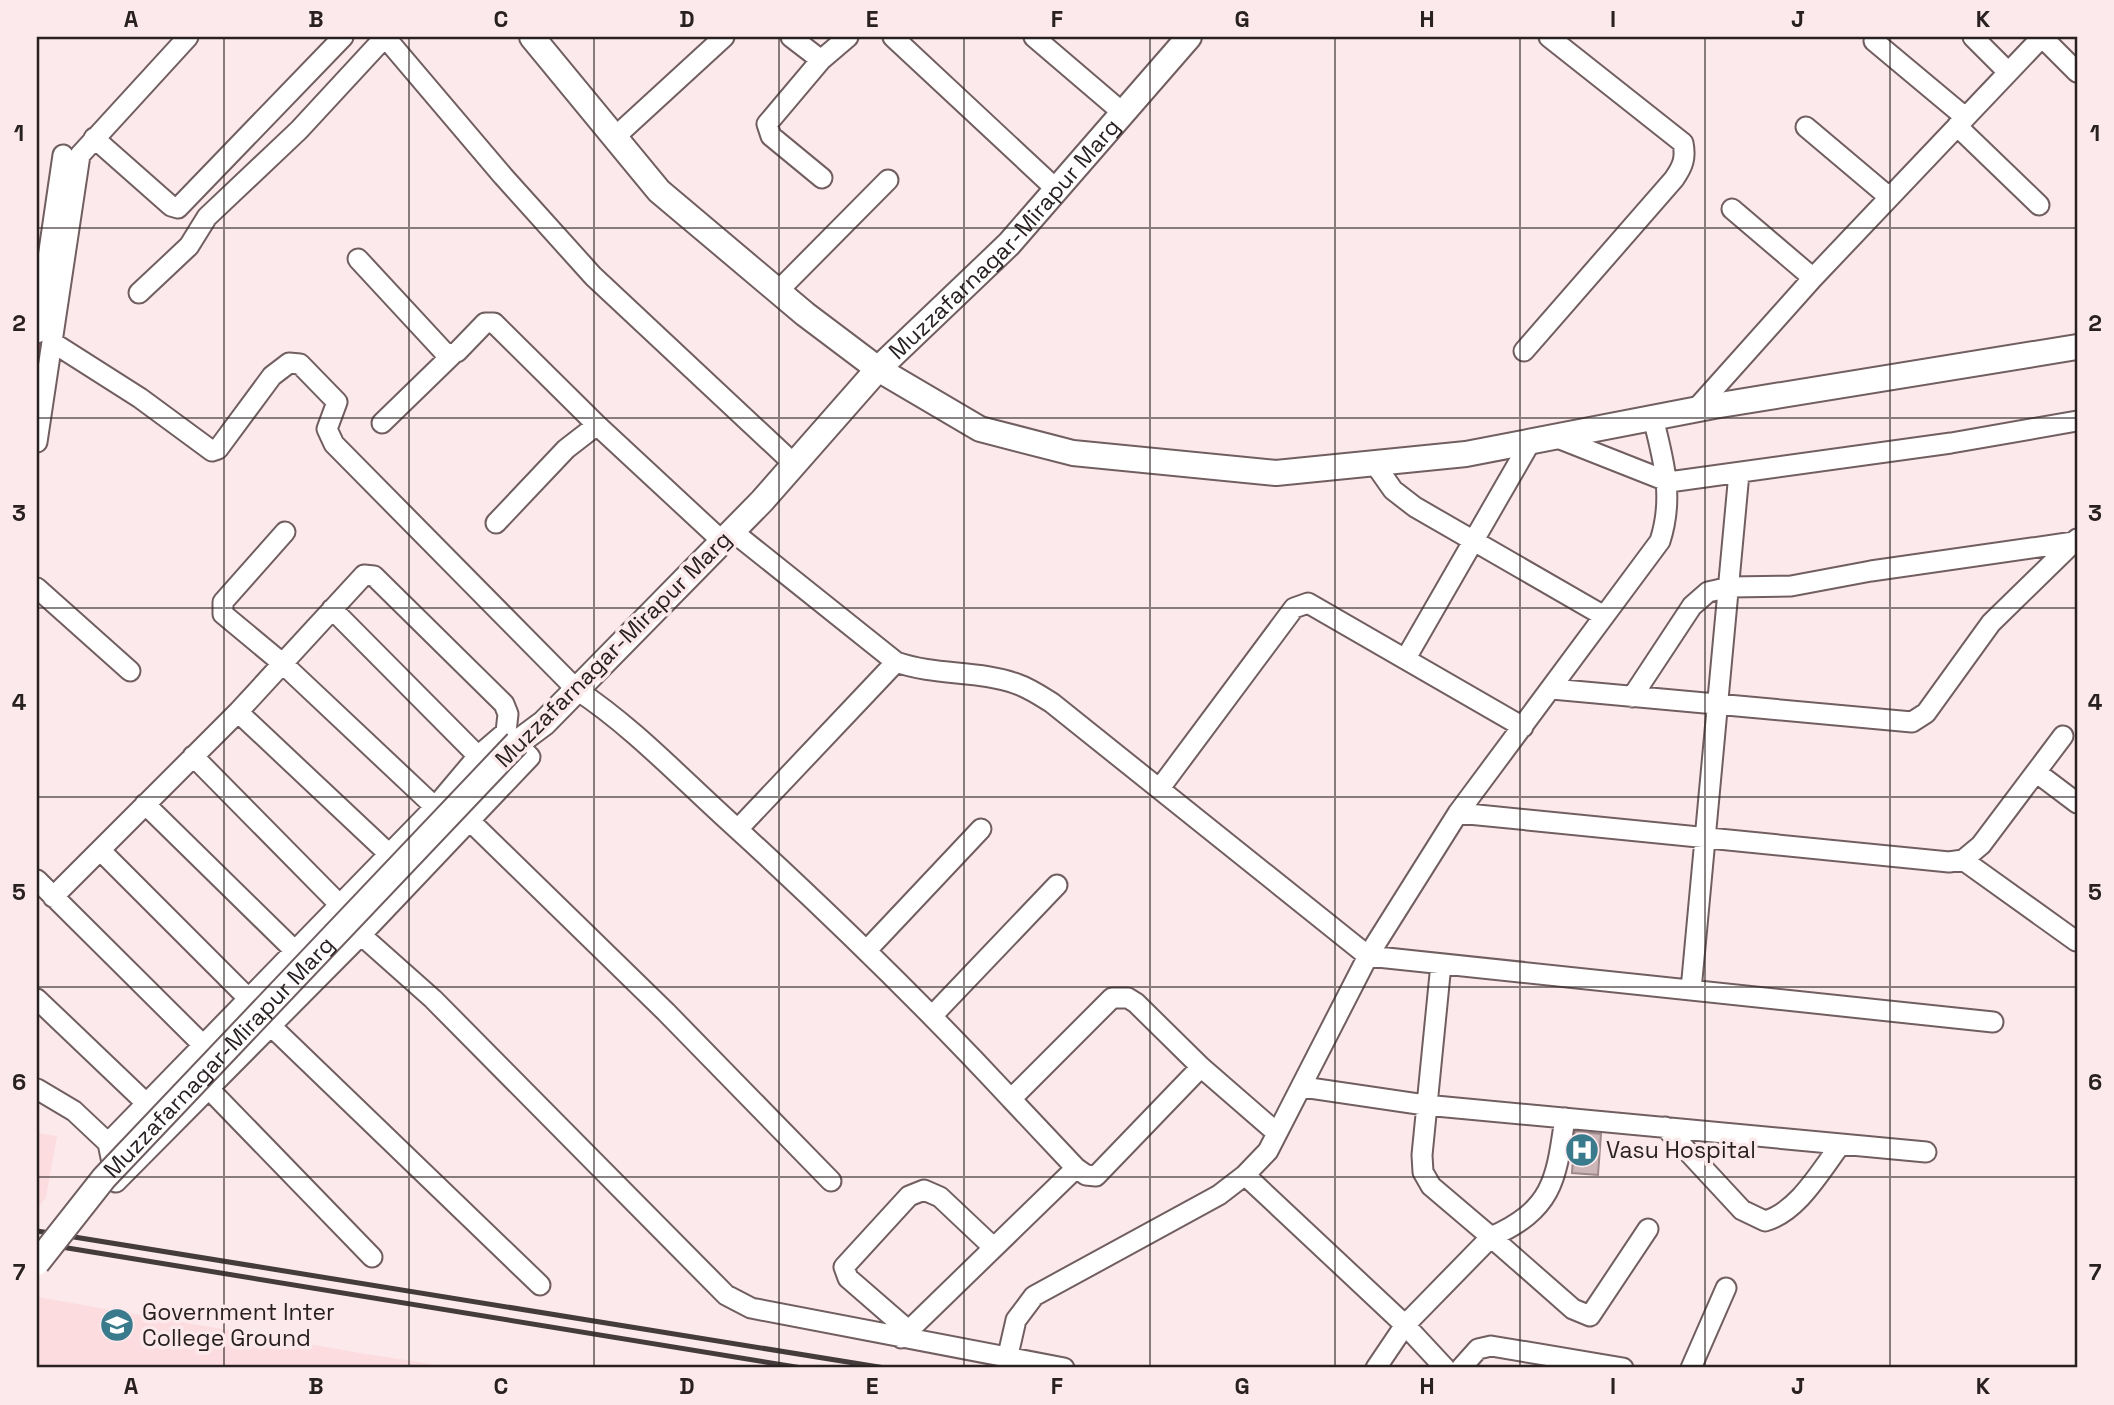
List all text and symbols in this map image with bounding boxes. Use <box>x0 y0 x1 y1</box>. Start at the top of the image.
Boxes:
text: A <box>124 4 139 34</box>
text: B <box>308 4 324 34</box>
text: C <box>494 4 508 34</box>
text: D <box>679 4 695 34</box>
text: E <box>866 4 878 34</box>
text: F <box>1051 4 1063 34</box>
text: G <box>1234 4 1250 34</box>
text: H <box>1419 4 1435 34</box>
text: I <box>1610 4 1616 34</box>
text: J <box>1791 4 1805 34</box>
text: K <box>1976 4 1991 34</box>
street label: Muzzafarnagar-Mirapur Marg <box>882 112 1126 366</box>
text: 1 <box>14 118 24 148</box>
text: 1 <box>2090 118 2100 148</box>
text: 2 <box>12 308 26 338</box>
text: 2 <box>2088 308 2102 338</box>
text: 3 <box>12 498 26 528</box>
text: 3 <box>2088 498 2102 528</box>
street label: Muzzafarnagar-Mirapur Marg <box>488 524 738 774</box>
text: 4 <box>12 687 27 717</box>
text: 4 <box>2088 687 2103 717</box>
text: 5 <box>12 877 26 907</box>
text: 5 <box>2088 877 2102 907</box>
street label: Muzzafarnagar-Mirapur Marg <box>97 930 341 1184</box>
text: 6 <box>12 1067 26 1097</box>
text: 6 <box>2088 1067 2102 1097</box>
hospital icon: Vasu Hospital <box>1563 1131 1601 1169</box>
place label: Vasu Hospital <box>1606 1135 1756 1165</box>
text: 7 <box>13 1257 26 1287</box>
text: 7 <box>2089 1257 2102 1287</box>
place label: Government Inter College Ground <box>142 1297 335 1353</box>
school or university icon: Government Inter College Ground <box>98 1306 136 1344</box>
text: A <box>124 1371 139 1401</box>
text: B <box>308 1371 324 1401</box>
text: C <box>494 1371 508 1401</box>
text: D <box>679 1371 695 1401</box>
text: E <box>866 1371 878 1401</box>
text: F <box>1051 1371 1063 1401</box>
text: G <box>1234 1371 1250 1401</box>
text: H <box>1419 1371 1435 1401</box>
text: I <box>1610 1371 1616 1401</box>
text: J <box>1791 1371 1805 1401</box>
text: K <box>1976 1371 1991 1401</box>

